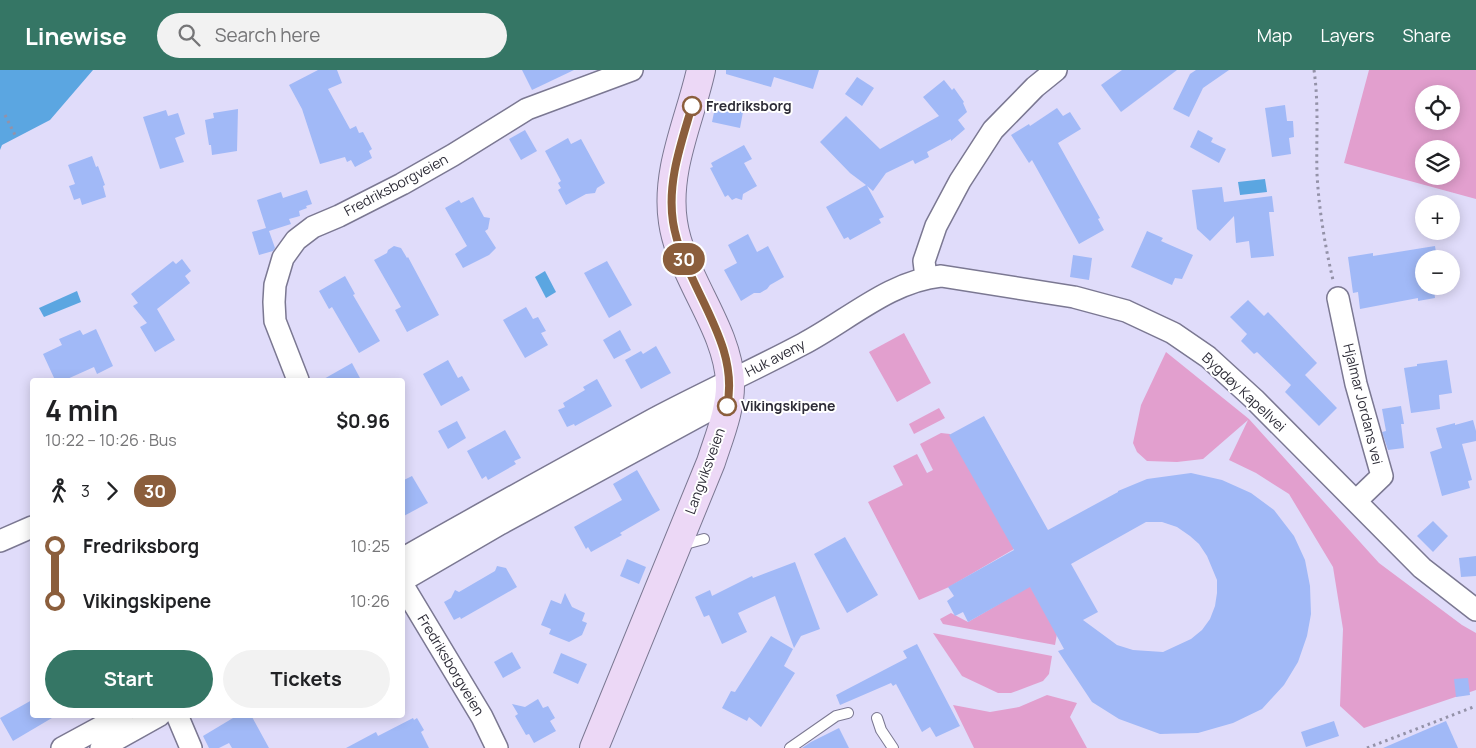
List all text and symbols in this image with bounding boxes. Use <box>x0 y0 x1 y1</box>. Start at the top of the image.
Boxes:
search box <box>157 13 507 58</box>
text: Linewise <box>25 19 127 52</box>
icon: search <box>175 21 203 49</box>
text: Search here <box>215 22 320 48</box>
text: Map <box>1257 23 1292 47</box>
text: Layers <box>1320 23 1374 47</box>
text: Share <box>1402 23 1451 47</box>
map controls <box>1415 85 1460 295</box>
button: locate <box>1415 85 1460 130</box>
marker: Fredriksborg <box>682 96 702 116</box>
place label: Fredriksborg <box>706 96 792 115</box>
button: layers <box>1415 140 1460 185</box>
street label: Fredriksborgveien <box>340 149 451 220</box>
button: + <box>1415 195 1460 240</box>
line badge: 30 <box>662 243 706 275</box>
text: 30 <box>673 247 695 271</box>
button: − <box>1415 250 1460 295</box>
street label: Huk aveny <box>741 334 809 381</box>
street label: Hjalmar Jordans vei <box>1339 341 1388 466</box>
street label: Bygdøy Kapellvei <box>1198 348 1290 435</box>
text: 4 min <box>45 391 118 429</box>
marker: Vikingskipene <box>717 396 737 416</box>
place label: Vikingskipene <box>741 396 835 415</box>
text: $0.96 <box>336 408 390 434</box>
street label: Langviksveien <box>680 425 729 517</box>
text: 10:22 – 10:26 · Bus <box>45 429 177 451</box>
icon: walk <box>45 477 73 505</box>
icon: forward <box>98 477 126 505</box>
text: 30 <box>144 479 166 503</box>
text: 3 <box>81 480 90 502</box>
text: Fredriksborg <box>83 533 199 559</box>
text: 10:25 <box>351 535 390 557</box>
text: Vikingskipene <box>83 588 211 614</box>
text: 10:26 <box>350 590 390 612</box>
street label: Fredriksborgveien <box>414 611 489 719</box>
button: Start <box>45 650 213 708</box>
button: Tickets <box>223 650 390 708</box>

